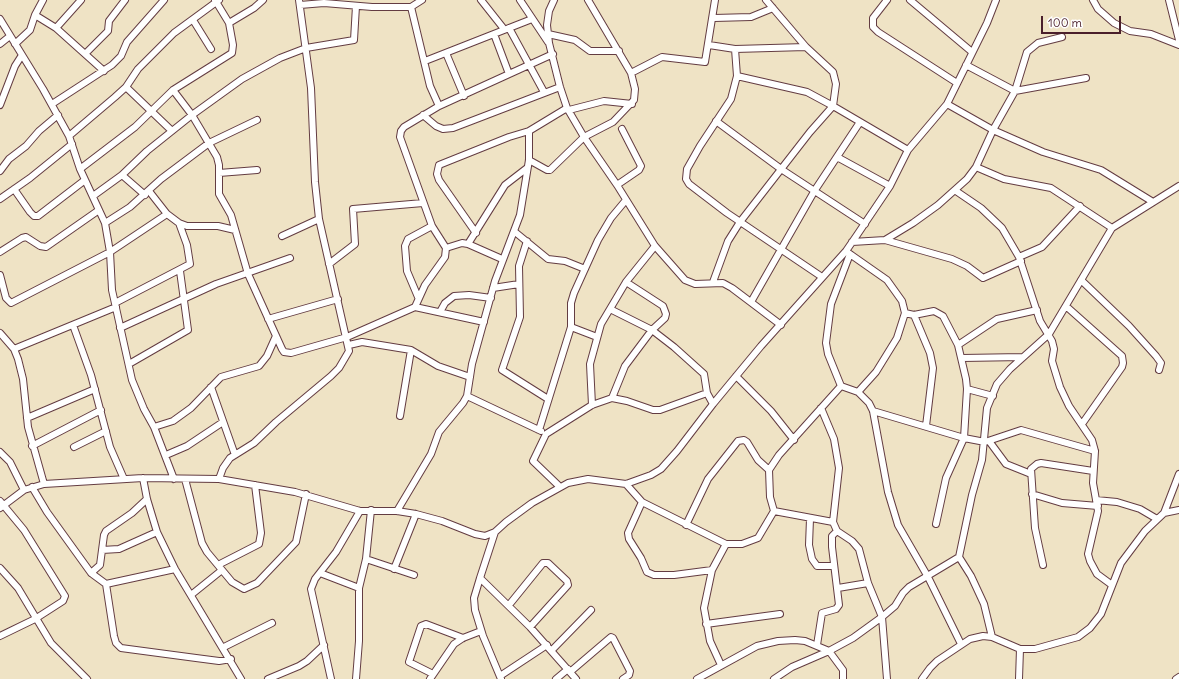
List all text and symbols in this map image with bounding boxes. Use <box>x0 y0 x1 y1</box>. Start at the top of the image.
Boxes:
scale bar <box>1043 8 1123 34</box>
text: 100 m <box>1048 15 1082 30</box>

